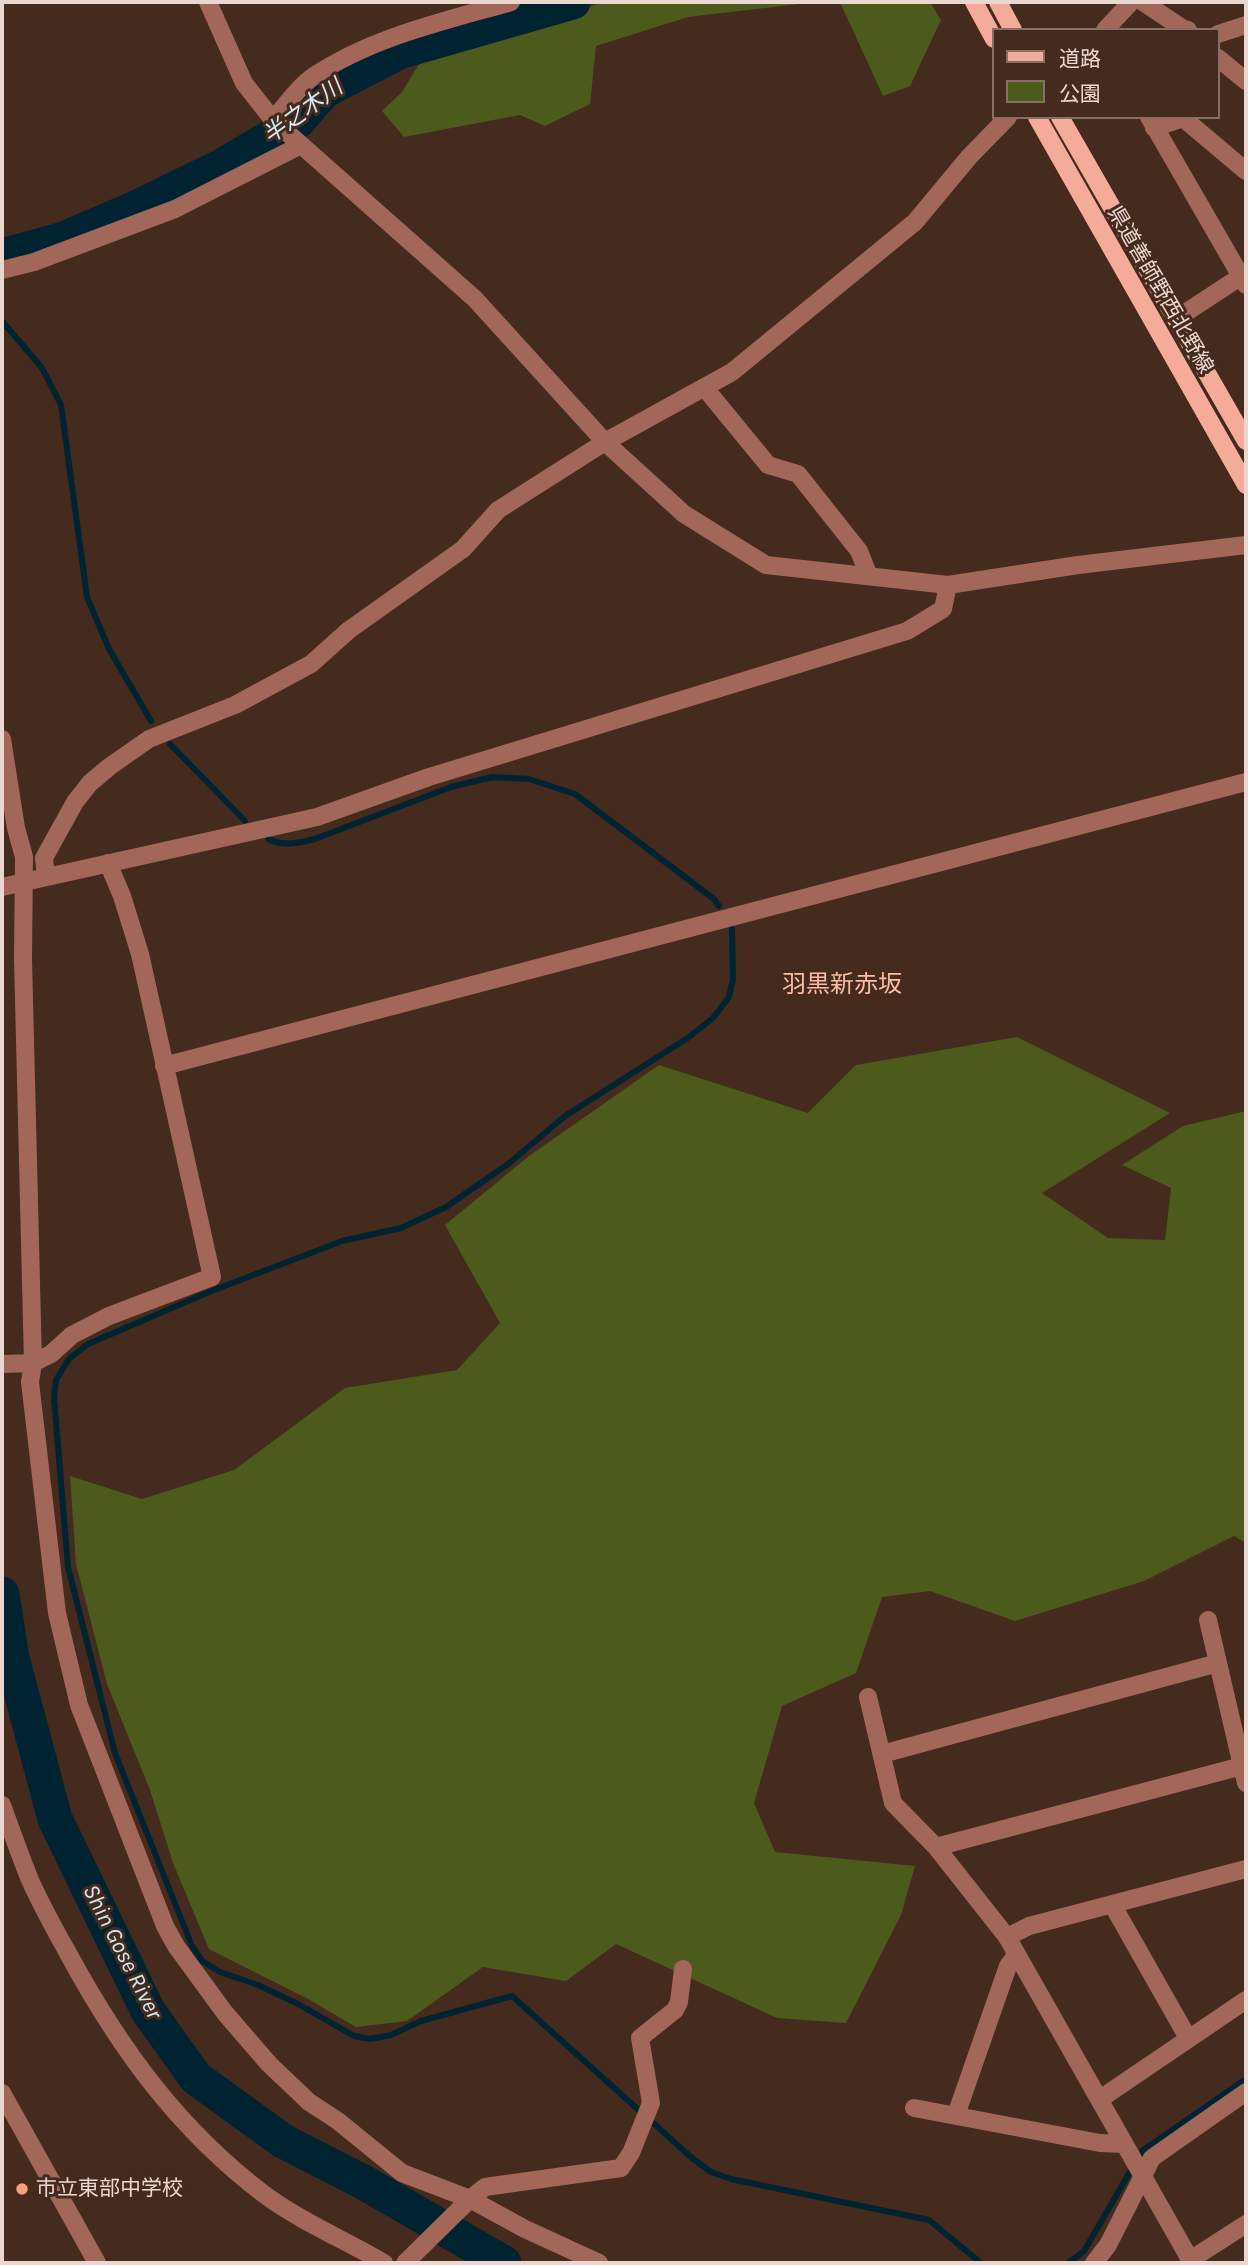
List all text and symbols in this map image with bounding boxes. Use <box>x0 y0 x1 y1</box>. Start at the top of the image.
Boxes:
legend <box>992 28 1220 119</box>
text: 道路 <box>1059 47 1101 71</box>
water label: 半之木川 <box>258 74 348 150</box>
text: 公園 <box>1059 82 1101 106</box>
street label: 県道善師野西北野線 <box>1102 202 1218 378</box>
district label: 羽黒新赤坂 <box>782 971 902 999</box>
water label: Shin Gose River <box>76 1880 168 2024</box>
place label: 市立東部中学校 <box>36 2176 183 2202</box>
marker: 市立東部中学校 <box>14 2181 30 2197</box>

